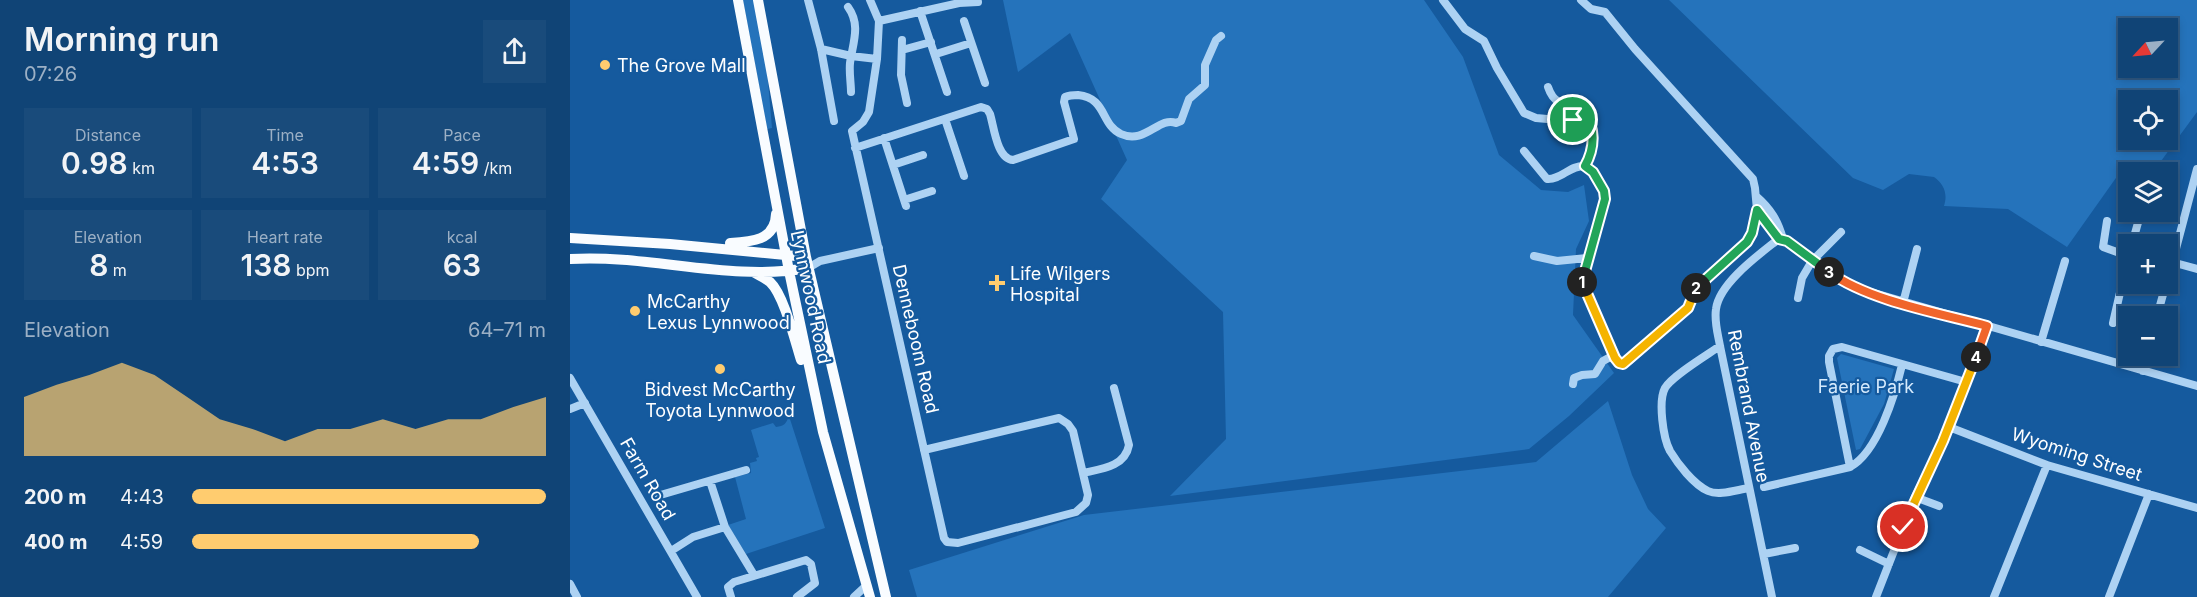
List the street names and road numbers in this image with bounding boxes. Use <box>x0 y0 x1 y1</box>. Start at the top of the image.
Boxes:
street label: Lynnwood Road <box>787 228 835 366</box>
street label: Denneboom Road <box>889 263 943 415</box>
street label: Rembrand Avenue <box>1724 328 1774 484</box>
street label: Wyoming Street <box>2009 423 2145 485</box>
street label: Farm Road <box>616 434 680 524</box>

